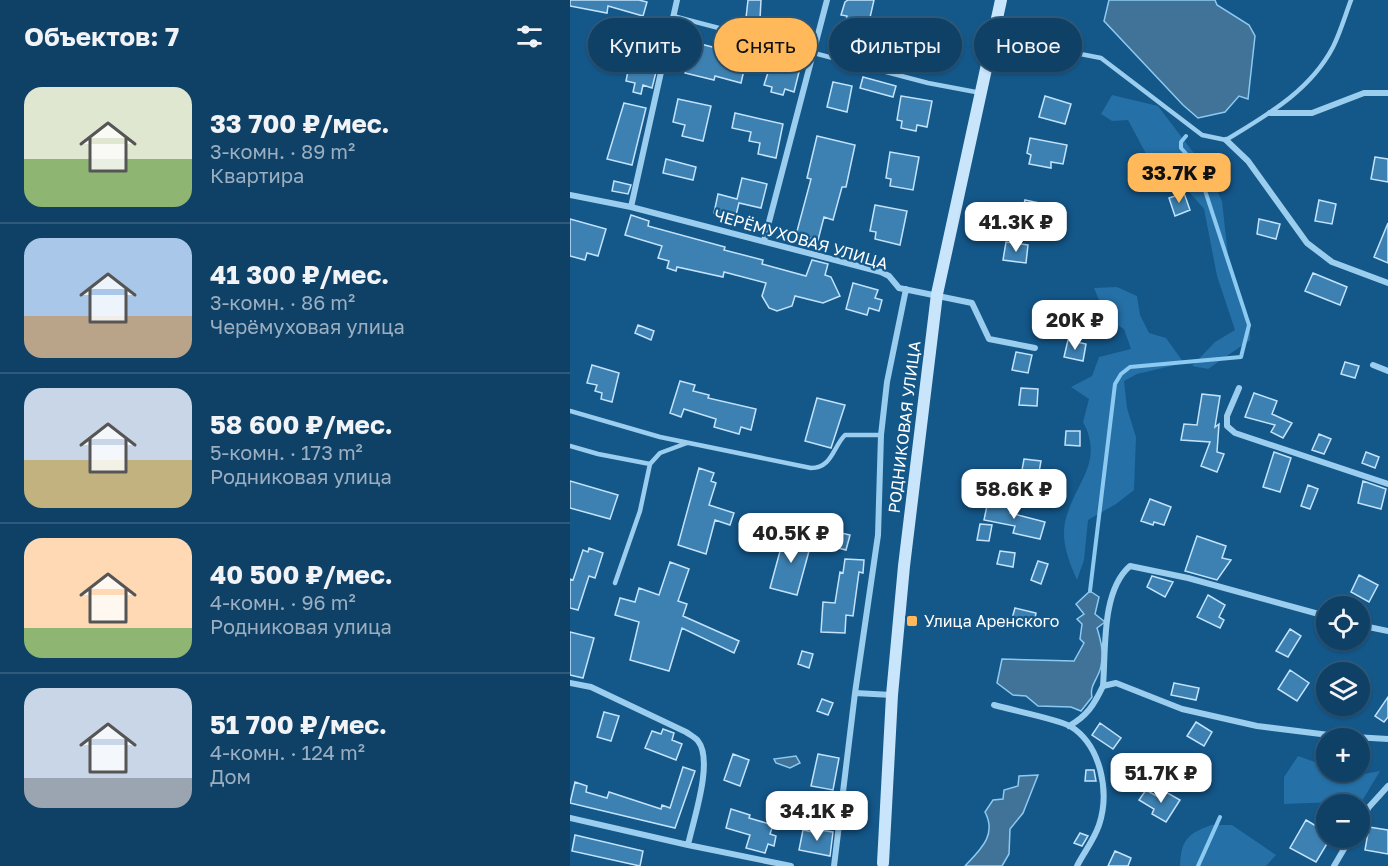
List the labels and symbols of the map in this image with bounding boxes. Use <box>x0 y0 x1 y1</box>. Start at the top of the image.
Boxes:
pin: 33.7K ₽ <box>1124 153 1234 204</box>
pin: 41.3K ₽ <box>961 202 1071 253</box>
street label: ЧЕРЁМУХОВАЯ УЛИЦА <box>712 205 891 274</box>
pin: 20K ₽ <box>1033 300 1117 351</box>
street label: РОДНИКОВАЯ УЛИЦА <box>884 339 925 514</box>
pin: 58.6K ₽ <box>959 469 1069 520</box>
pin: 40.5K ₽ <box>736 513 846 564</box>
place label: Улица Аренского <box>924 611 1059 631</box>
marker: Улица Аренского <box>905 614 919 628</box>
pin: 51.7K ₽ <box>1106 753 1216 804</box>
pin: 34.1K ₽ <box>762 791 872 842</box>

